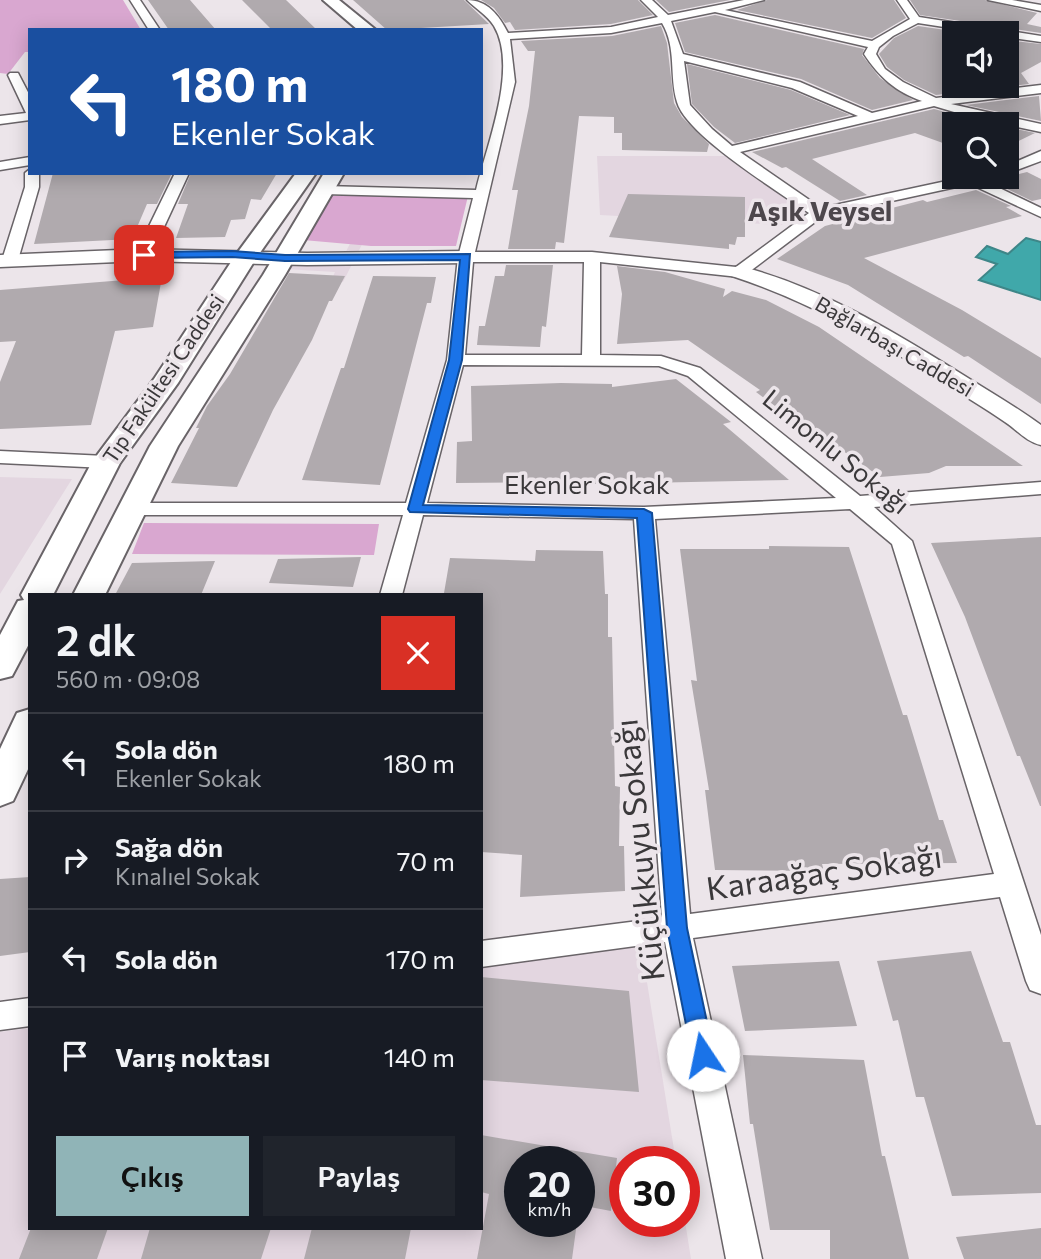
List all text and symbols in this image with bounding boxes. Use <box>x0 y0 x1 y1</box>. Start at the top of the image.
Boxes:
map controls <box>942 21 1019 189</box>
button: sound <box>942 21 1019 98</box>
text: 180 m <box>171 52 308 112</box>
icon: left <box>56 56 147 147</box>
text: Ekenler Sokak <box>171 112 375 152</box>
button: search <box>942 112 1019 189</box>
district label: Aşık Veysel <box>747 193 893 227</box>
pin <box>114 225 174 285</box>
icon: arrive <box>125 236 163 274</box>
street label: Tıp Fakültesi Caddesi <box>97 289 229 468</box>
street label: Bağlarbaşı Caddesi <box>811 290 978 401</box>
street label: Limonlu Sokağı <box>757 382 917 520</box>
street label: Ekenler Sokak <box>504 468 670 499</box>
text: 2 dk <box>56 613 136 665</box>
button: close <box>381 616 455 690</box>
text: 560 m · 09:08 <box>56 665 200 693</box>
street label: Küçükkuyu Sokağı <box>604 717 672 983</box>
text: Sola dön <box>115 733 218 764</box>
icon: left <box>56 743 94 781</box>
text: 180 m <box>383 747 455 778</box>
text: Ekenler Sokak <box>115 764 262 792</box>
text: Sağa dön <box>115 831 223 862</box>
street label: Karaağaç Sokağı <box>703 835 944 907</box>
icon: right <box>56 841 94 879</box>
text: 70 m <box>397 845 455 876</box>
text: Kınalıel Sokak <box>115 862 260 890</box>
icon: left <box>56 939 94 977</box>
text: Sola dön <box>115 943 218 974</box>
text: 170 m <box>386 943 455 974</box>
position arrow <box>666 1018 740 1092</box>
icon: arrive <box>56 1037 94 1075</box>
text: Varış noktası <box>115 1041 270 1072</box>
text: 140 m <box>384 1041 455 1072</box>
button: Çıkış <box>56 1136 249 1216</box>
button: Paylaş <box>263 1136 455 1216</box>
speed limit sign: 30 <box>609 1146 700 1237</box>
text: 20 <box>528 1161 571 1204</box>
text: km/h <box>528 1198 571 1220</box>

